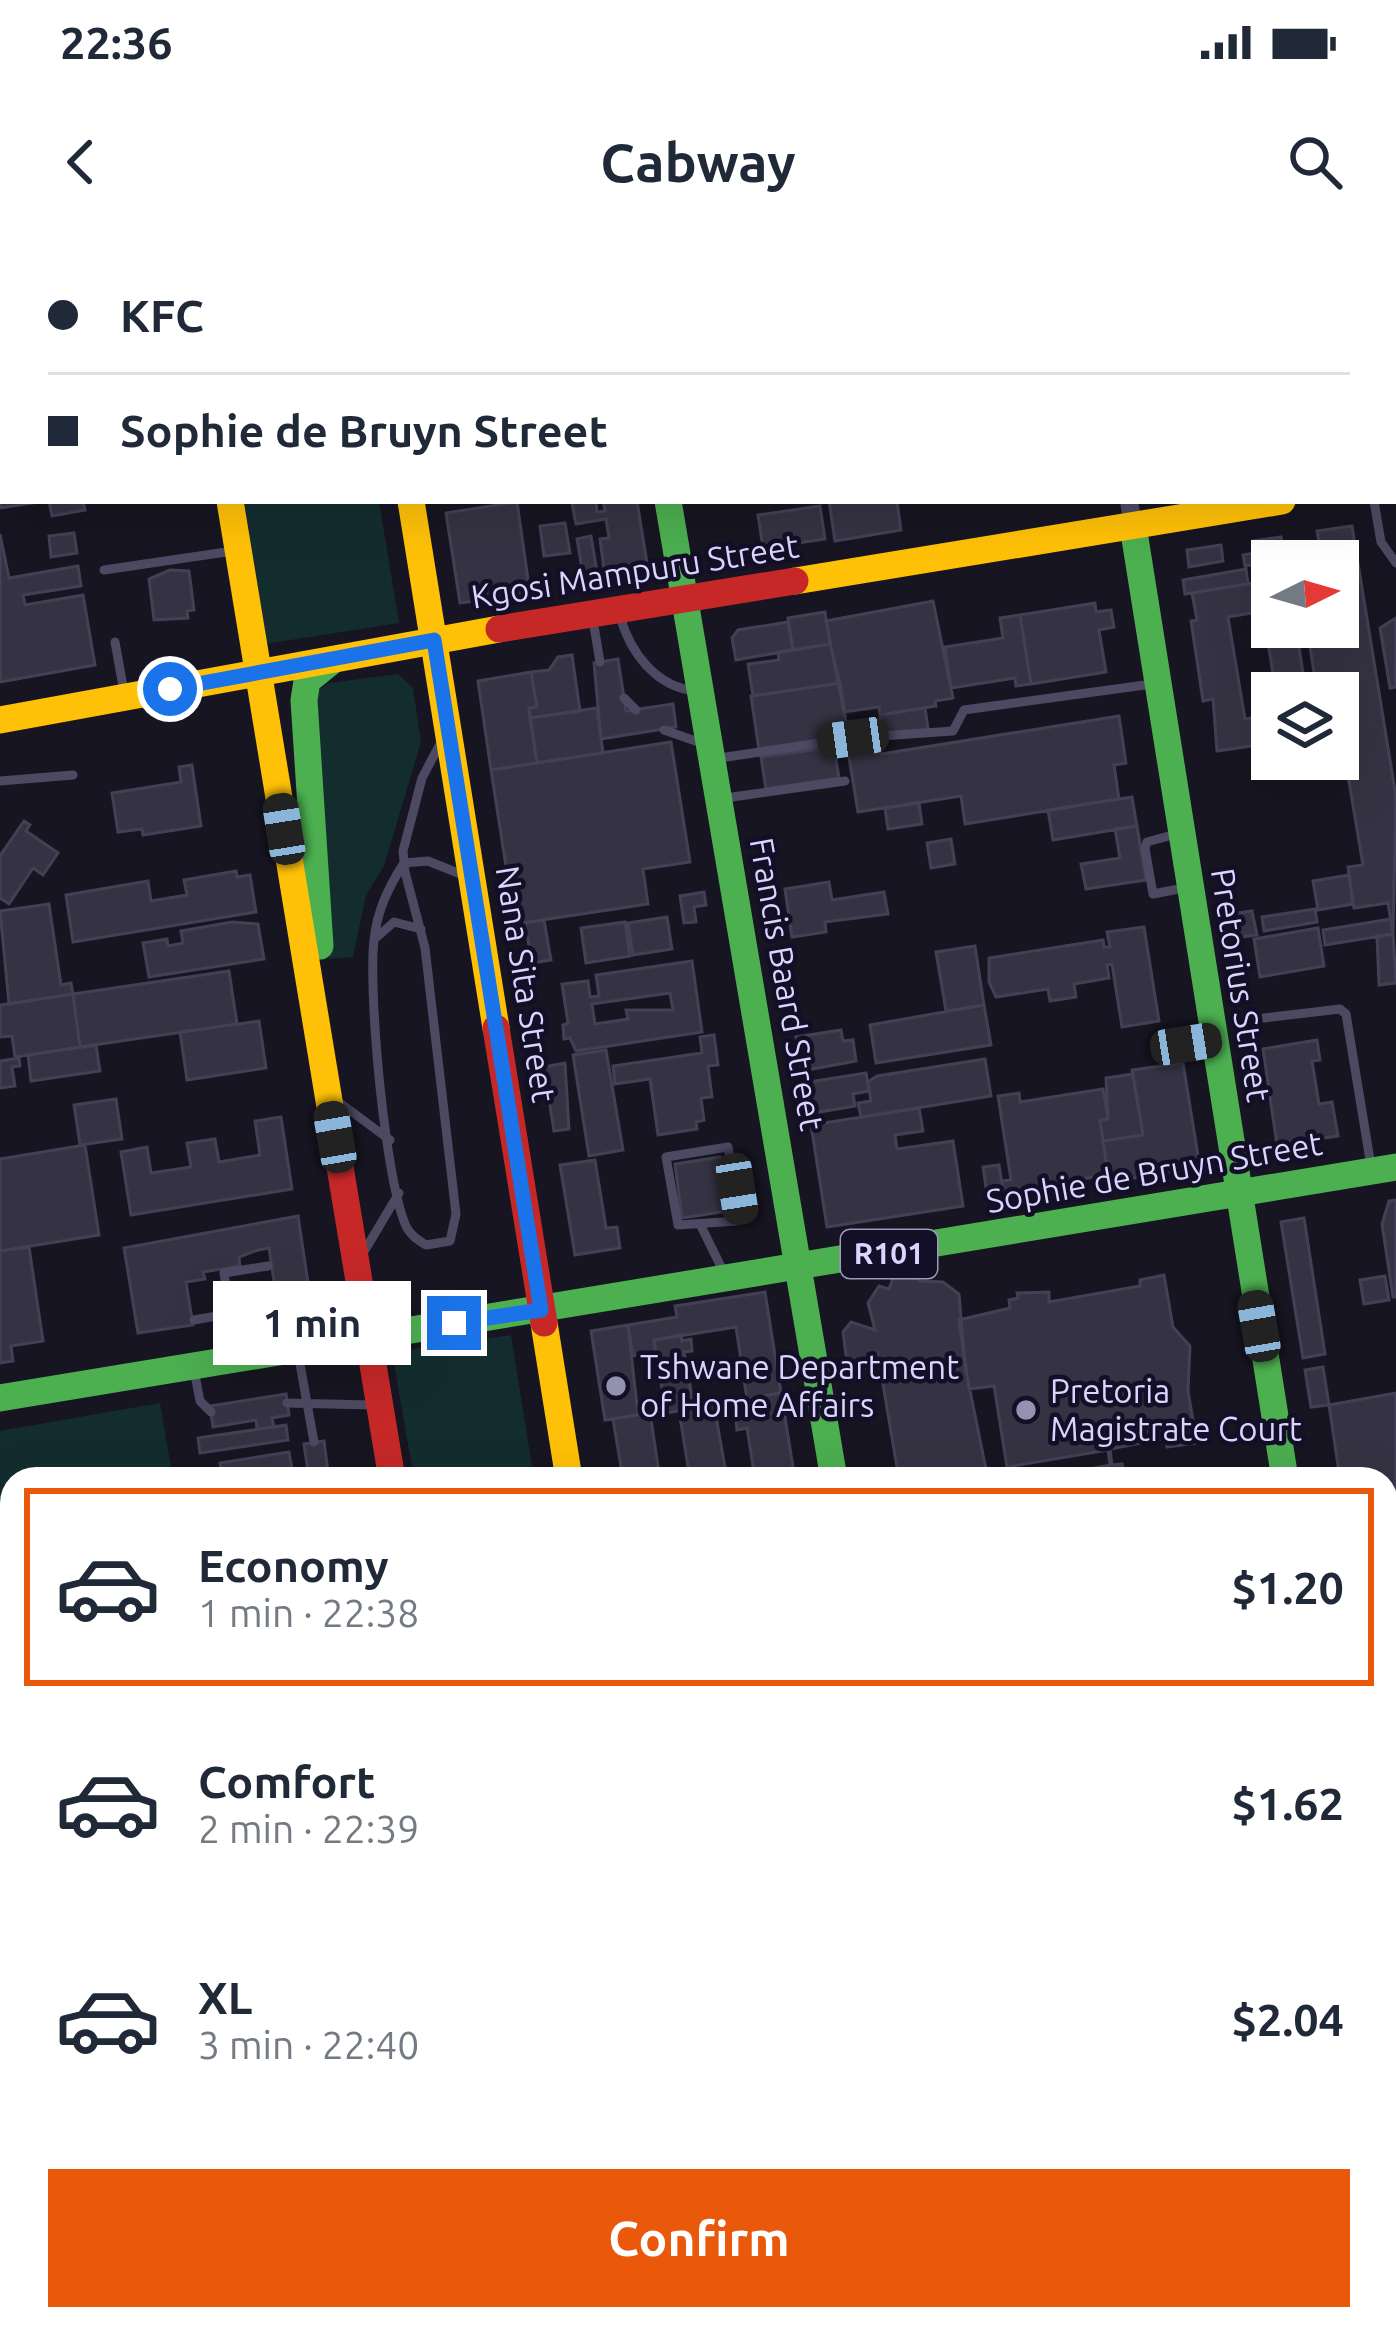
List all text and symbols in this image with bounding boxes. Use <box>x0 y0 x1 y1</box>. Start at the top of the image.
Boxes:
text: 22:36 <box>60 17 173 68</box>
icon: back <box>48 129 114 195</box>
icon: search <box>1282 129 1348 195</box>
text: Cabway <box>600 132 796 192</box>
text: KFC <box>120 290 204 341</box>
text: Sophie de Bruyn Street <box>120 405 608 456</box>
street label: Kgosi Mampuru Street <box>468 526 801 615</box>
north arrow <box>1251 540 1359 648</box>
map controls <box>1251 540 1359 780</box>
route start <box>143 662 197 716</box>
button: layers <box>1251 672 1359 780</box>
car <box>815 715 891 761</box>
car <box>261 791 307 867</box>
street label: Francis Baard Street <box>744 835 831 1133</box>
street label: Nana Sita Street <box>490 863 563 1105</box>
street label: Pretorius Street <box>1205 865 1278 1104</box>
car <box>1148 1021 1224 1067</box>
car <box>311 1098 359 1176</box>
street label: Sophie de Bruyn Street <box>983 1124 1325 1219</box>
car <box>714 1151 760 1227</box>
road number: R101 <box>841 1230 937 1278</box>
callout: 1 min <box>214 1281 412 1365</box>
car <box>1235 1287 1283 1365</box>
route end <box>427 1296 481 1350</box>
text: 1 min <box>263 1301 361 1344</box>
place label: Tshwane Department of Home Affairs <box>640 1348 959 1423</box>
place label: Pretoria Magistrate Court <box>1050 1372 1302 1447</box>
marker: Tshwane Department of Home Affairs <box>603 1373 629 1399</box>
marker: Pretoria Magistrate Court <box>1013 1397 1039 1423</box>
icon: car <box>54 1533 162 1641</box>
text: Economy <box>198 1540 389 1591</box>
text: $1.20 <box>1231 1562 1344 1613</box>
text: 1 min · 22:38 <box>198 1591 419 1634</box>
icon: car <box>54 1749 162 1857</box>
text: Comfort <box>198 1756 375 1807</box>
text: $1.62 <box>1231 1778 1344 1829</box>
text: 2 min · 22:39 <box>198 1807 419 1850</box>
icon: car <box>54 1965 162 2073</box>
text: XL <box>198 1972 252 2023</box>
text: $2.04 <box>1231 1994 1344 2045</box>
text: 3 min · 22:40 <box>198 2023 419 2066</box>
button: Confirm <box>48 2169 1350 2307</box>

